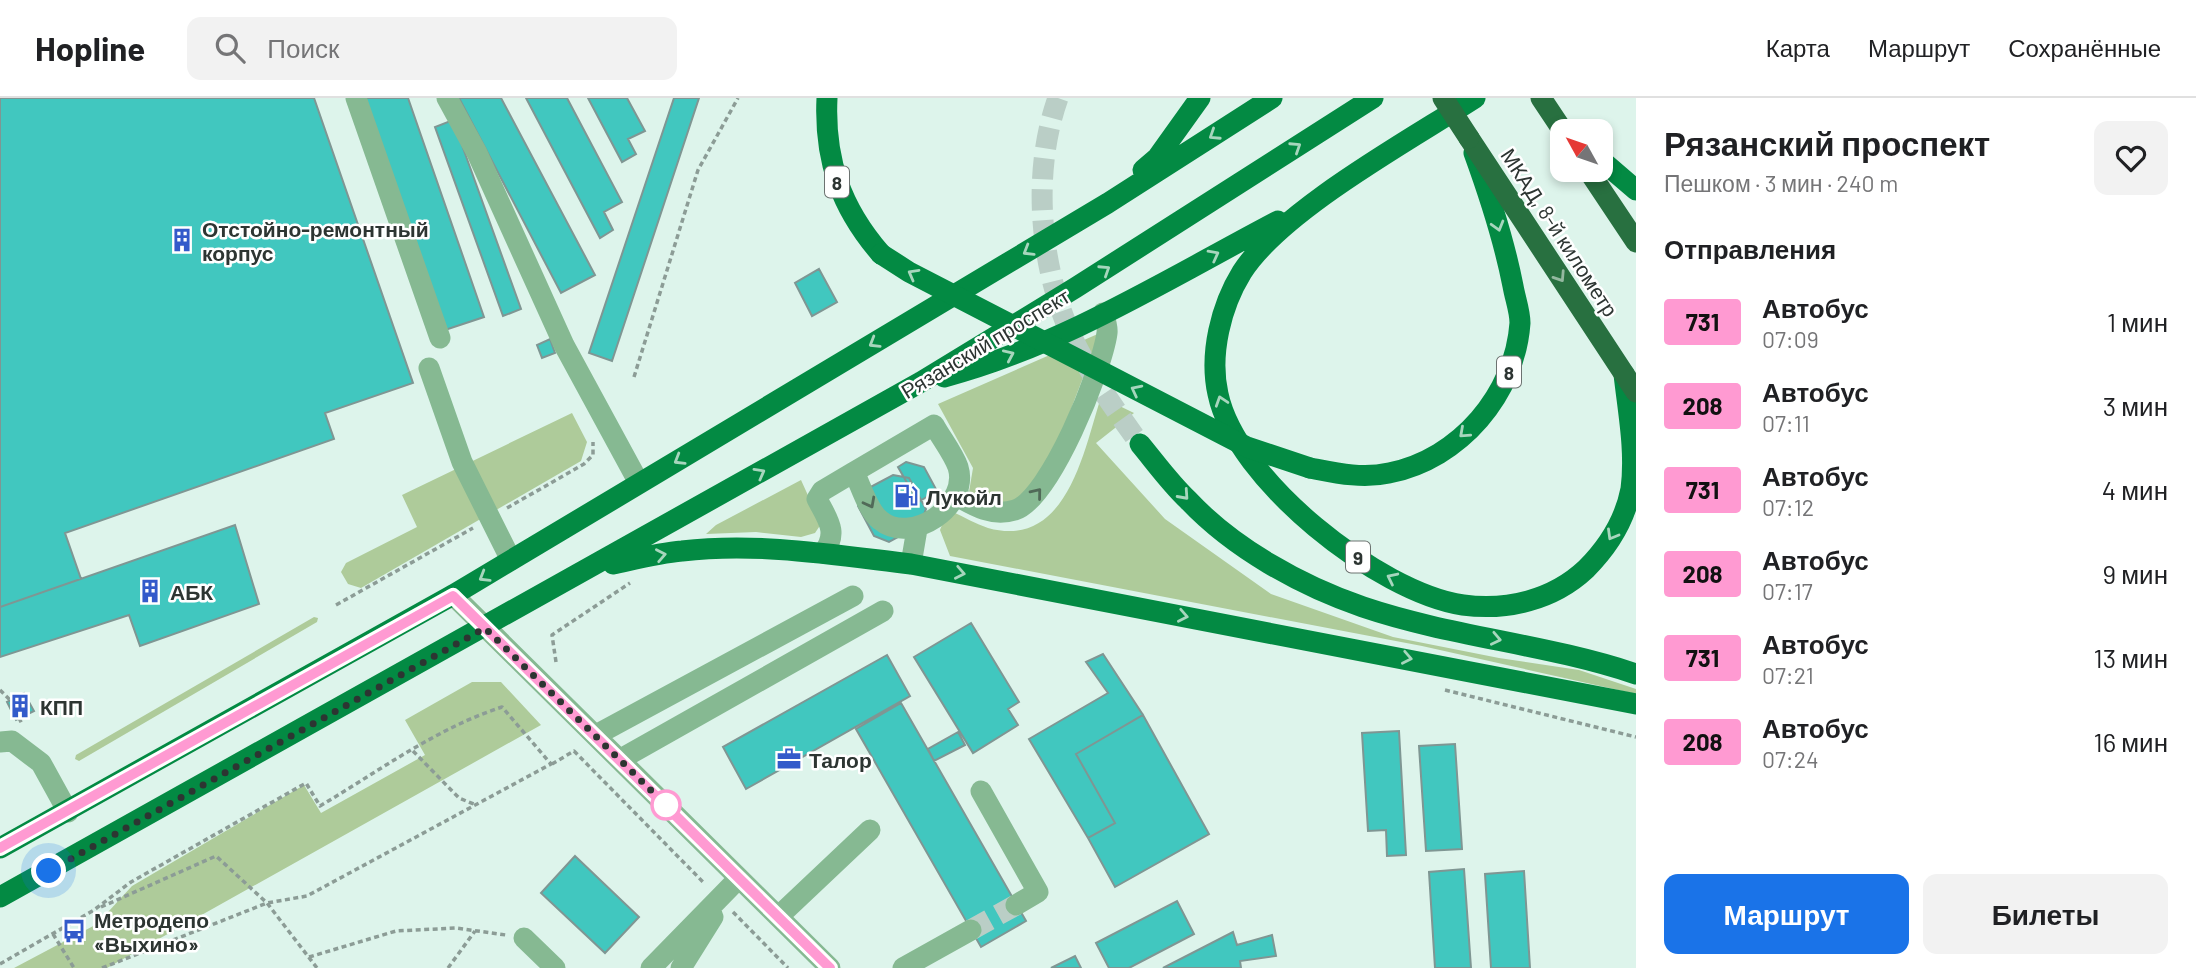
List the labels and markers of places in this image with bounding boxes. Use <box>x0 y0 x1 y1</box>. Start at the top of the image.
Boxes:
place label: Отстойно-ремонтный корпус <box>202 216 429 265</box>
building icon: Отстойно-ремонтный корпус <box>168 226 196 254</box>
fuel station icon: Лукойл <box>892 482 920 510</box>
place label: Лукойл <box>926 484 1002 509</box>
building icon: АБК <box>136 577 164 605</box>
place label: АБК <box>170 579 213 604</box>
building icon: КПП <box>6 692 34 720</box>
place label: КПП <box>40 694 83 719</box>
office icon: Талор <box>775 745 803 773</box>
place label: Талор <box>809 747 872 772</box>
unlabelled marker <box>651 790 681 820</box>
place label: Метродепо «Выхино» <box>94 907 209 956</box>
bus stop icon: Метродепо «Выхино» <box>60 917 88 945</box>

